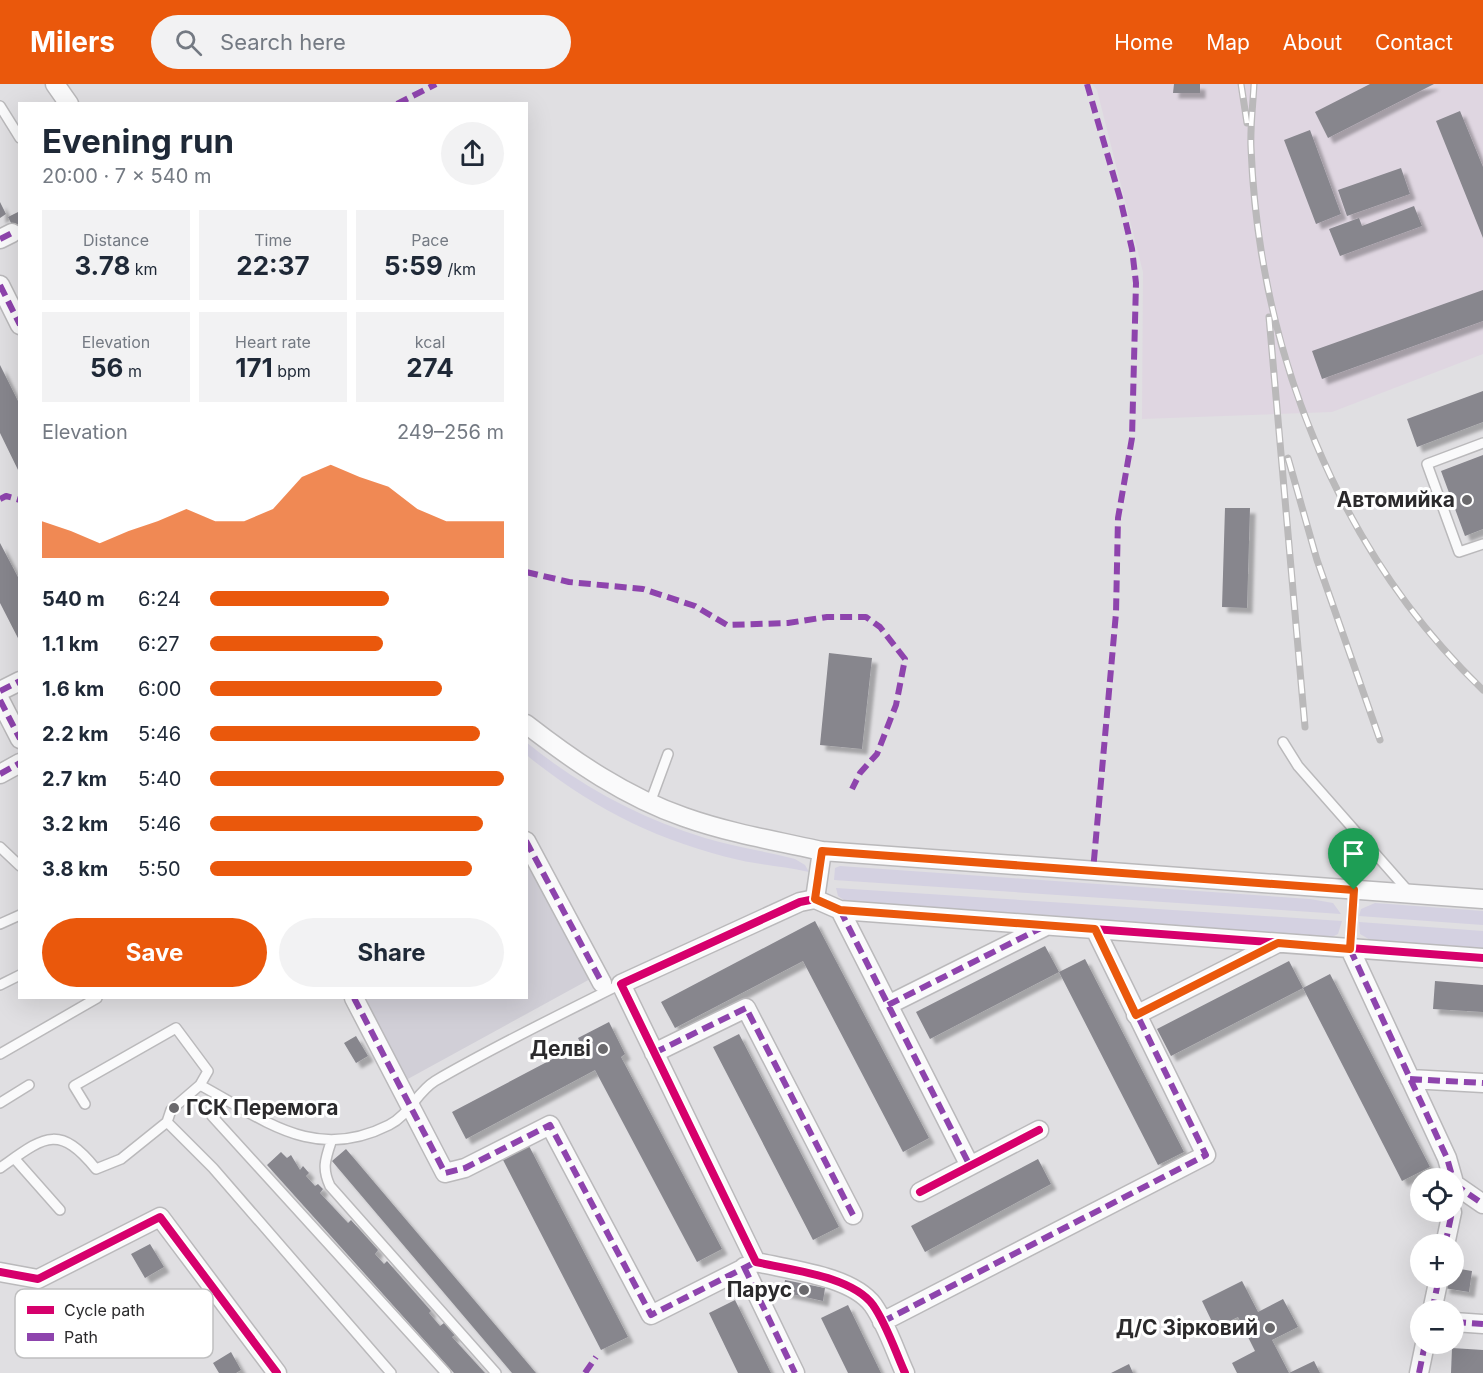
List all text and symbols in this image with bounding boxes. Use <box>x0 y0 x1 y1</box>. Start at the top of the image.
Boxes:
search box <box>151 15 571 69</box>
text: Milers <box>30 25 115 59</box>
icon: search <box>172 26 205 59</box>
text: Search here <box>220 29 346 55</box>
text: Home <box>1114 30 1173 55</box>
text: Map <box>1206 30 1250 55</box>
text: About <box>1283 30 1342 55</box>
text: Contact <box>1375 30 1453 55</box>
text: Evening run <box>42 121 234 161</box>
button: share <box>441 122 504 185</box>
text: 20:00 · 7 × 540 m <box>42 164 211 188</box>
text: Distance <box>83 230 149 250</box>
text: Time <box>254 230 292 250</box>
text: Pace <box>411 230 449 250</box>
text: 3.78 <box>74 250 130 281</box>
text: 22:37 <box>236 250 310 281</box>
text: 5:59 <box>384 250 443 281</box>
text: km <box>130 259 158 279</box>
text: /km <box>443 259 476 279</box>
text: Elevation <box>82 332 150 352</box>
text: Heart rate <box>235 332 311 352</box>
text: kcal <box>415 332 445 352</box>
text: 56 <box>90 352 124 383</box>
text: 171 <box>235 352 273 383</box>
text: 274 <box>406 352 454 383</box>
text: m <box>124 361 142 381</box>
text: bpm <box>273 361 311 381</box>
text: Elevation <box>42 420 128 444</box>
text: 249–256 m <box>397 420 504 444</box>
place label: Автомийка <box>1336 487 1455 512</box>
marker: Автомийка <box>1460 493 1474 507</box>
text: 540 m <box>42 587 105 611</box>
text: 6:24 <box>138 587 181 611</box>
text: 1.1 km <box>42 632 99 656</box>
text: 6:27 <box>138 632 180 656</box>
text: 1.6 km <box>42 677 104 701</box>
text: 6:00 <box>138 677 181 701</box>
text: 2.2 km <box>42 722 108 746</box>
text: 5:46 <box>138 722 181 746</box>
text: 2.7 km <box>42 767 107 791</box>
text: 5:40 <box>138 767 181 791</box>
text: 3.2 km <box>42 812 108 836</box>
text: 5:46 <box>138 812 181 836</box>
pin <box>1328 828 1379 890</box>
icon: arrive <box>1337 837 1370 870</box>
text: 3.8 km <box>42 857 108 881</box>
text: 5:50 <box>138 857 181 881</box>
button: Save <box>42 918 267 987</box>
button: Share <box>279 918 504 987</box>
place label: Делві <box>530 1036 591 1061</box>
marker: Делві <box>596 1042 610 1056</box>
place label: ГСК Перемога <box>186 1095 338 1120</box>
marker: ГСК Перемога <box>167 1101 181 1115</box>
map controls <box>1410 1168 1464 1354</box>
button: locate <box>1410 1168 1464 1222</box>
button: + <box>1410 1234 1464 1288</box>
place label: Парус <box>727 1277 792 1302</box>
marker: Парус <box>797 1283 811 1297</box>
legend <box>15 1289 213 1358</box>
text: Cycle path <box>64 1300 145 1320</box>
button: − <box>1410 1300 1464 1354</box>
place label: Д/С Зірковий <box>1116 1315 1258 1340</box>
marker: Д/С Зірковий <box>1263 1321 1277 1335</box>
text: Path <box>64 1327 98 1347</box>

